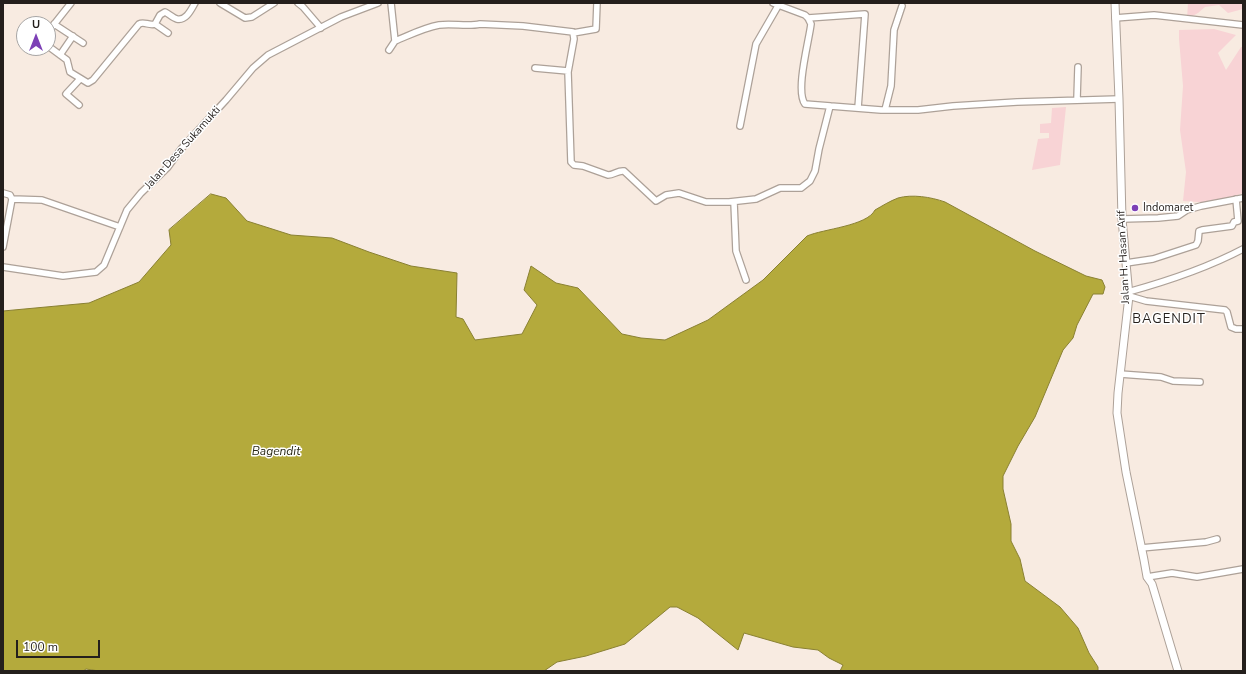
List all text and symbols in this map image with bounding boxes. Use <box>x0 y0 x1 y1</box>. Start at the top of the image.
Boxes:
north arrow <box>16 16 56 56</box>
text: U <box>32 17 40 32</box>
street label: Jalan Desa Sukamukti <box>142 104 224 192</box>
place label: Indomaret <box>1143 201 1193 215</box>
marker: Indomaret <box>1130 203 1140 213</box>
street label: Jalan H. Hasan Arif <box>1115 210 1133 304</box>
district label: BAGENDIT <box>1132 312 1206 328</box>
water label: Bagendit <box>252 445 300 459</box>
scale bar <box>18 632 102 658</box>
text: 100 m <box>23 639 58 655</box>

